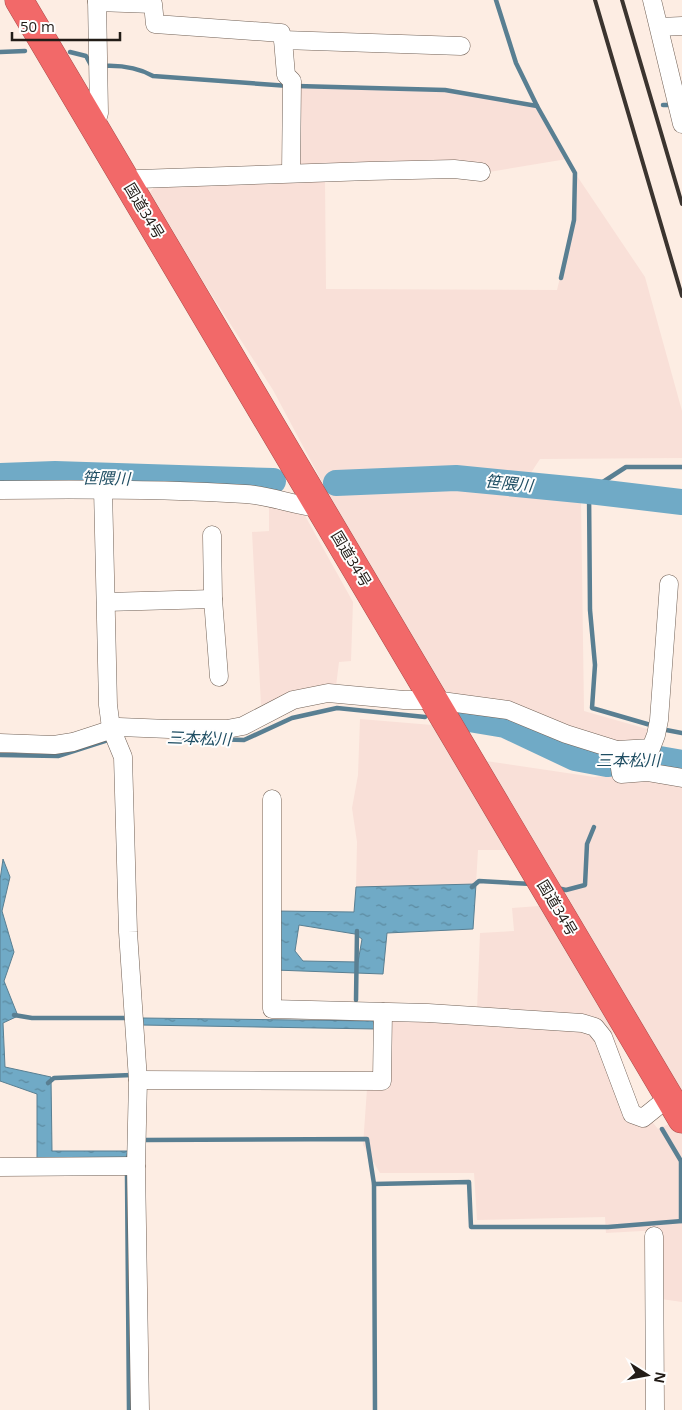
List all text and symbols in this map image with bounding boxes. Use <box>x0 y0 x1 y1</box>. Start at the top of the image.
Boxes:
scale bar <box>12 10 120 42</box>
text: 50 m <box>20 16 55 36</box>
street label: 国道34号 <box>120 179 169 242</box>
water label: 笹隈川 <box>82 467 132 489</box>
water label: 笹隈川 <box>484 470 536 497</box>
street label: 国道34号 <box>327 527 376 590</box>
water label: 三本松川 <box>167 726 233 750</box>
water label: 三本松川 <box>596 749 662 771</box>
street label: 国道34号 <box>533 876 582 939</box>
north arrow <box>622 1350 672 1400</box>
text: N <box>650 1370 671 1385</box>

